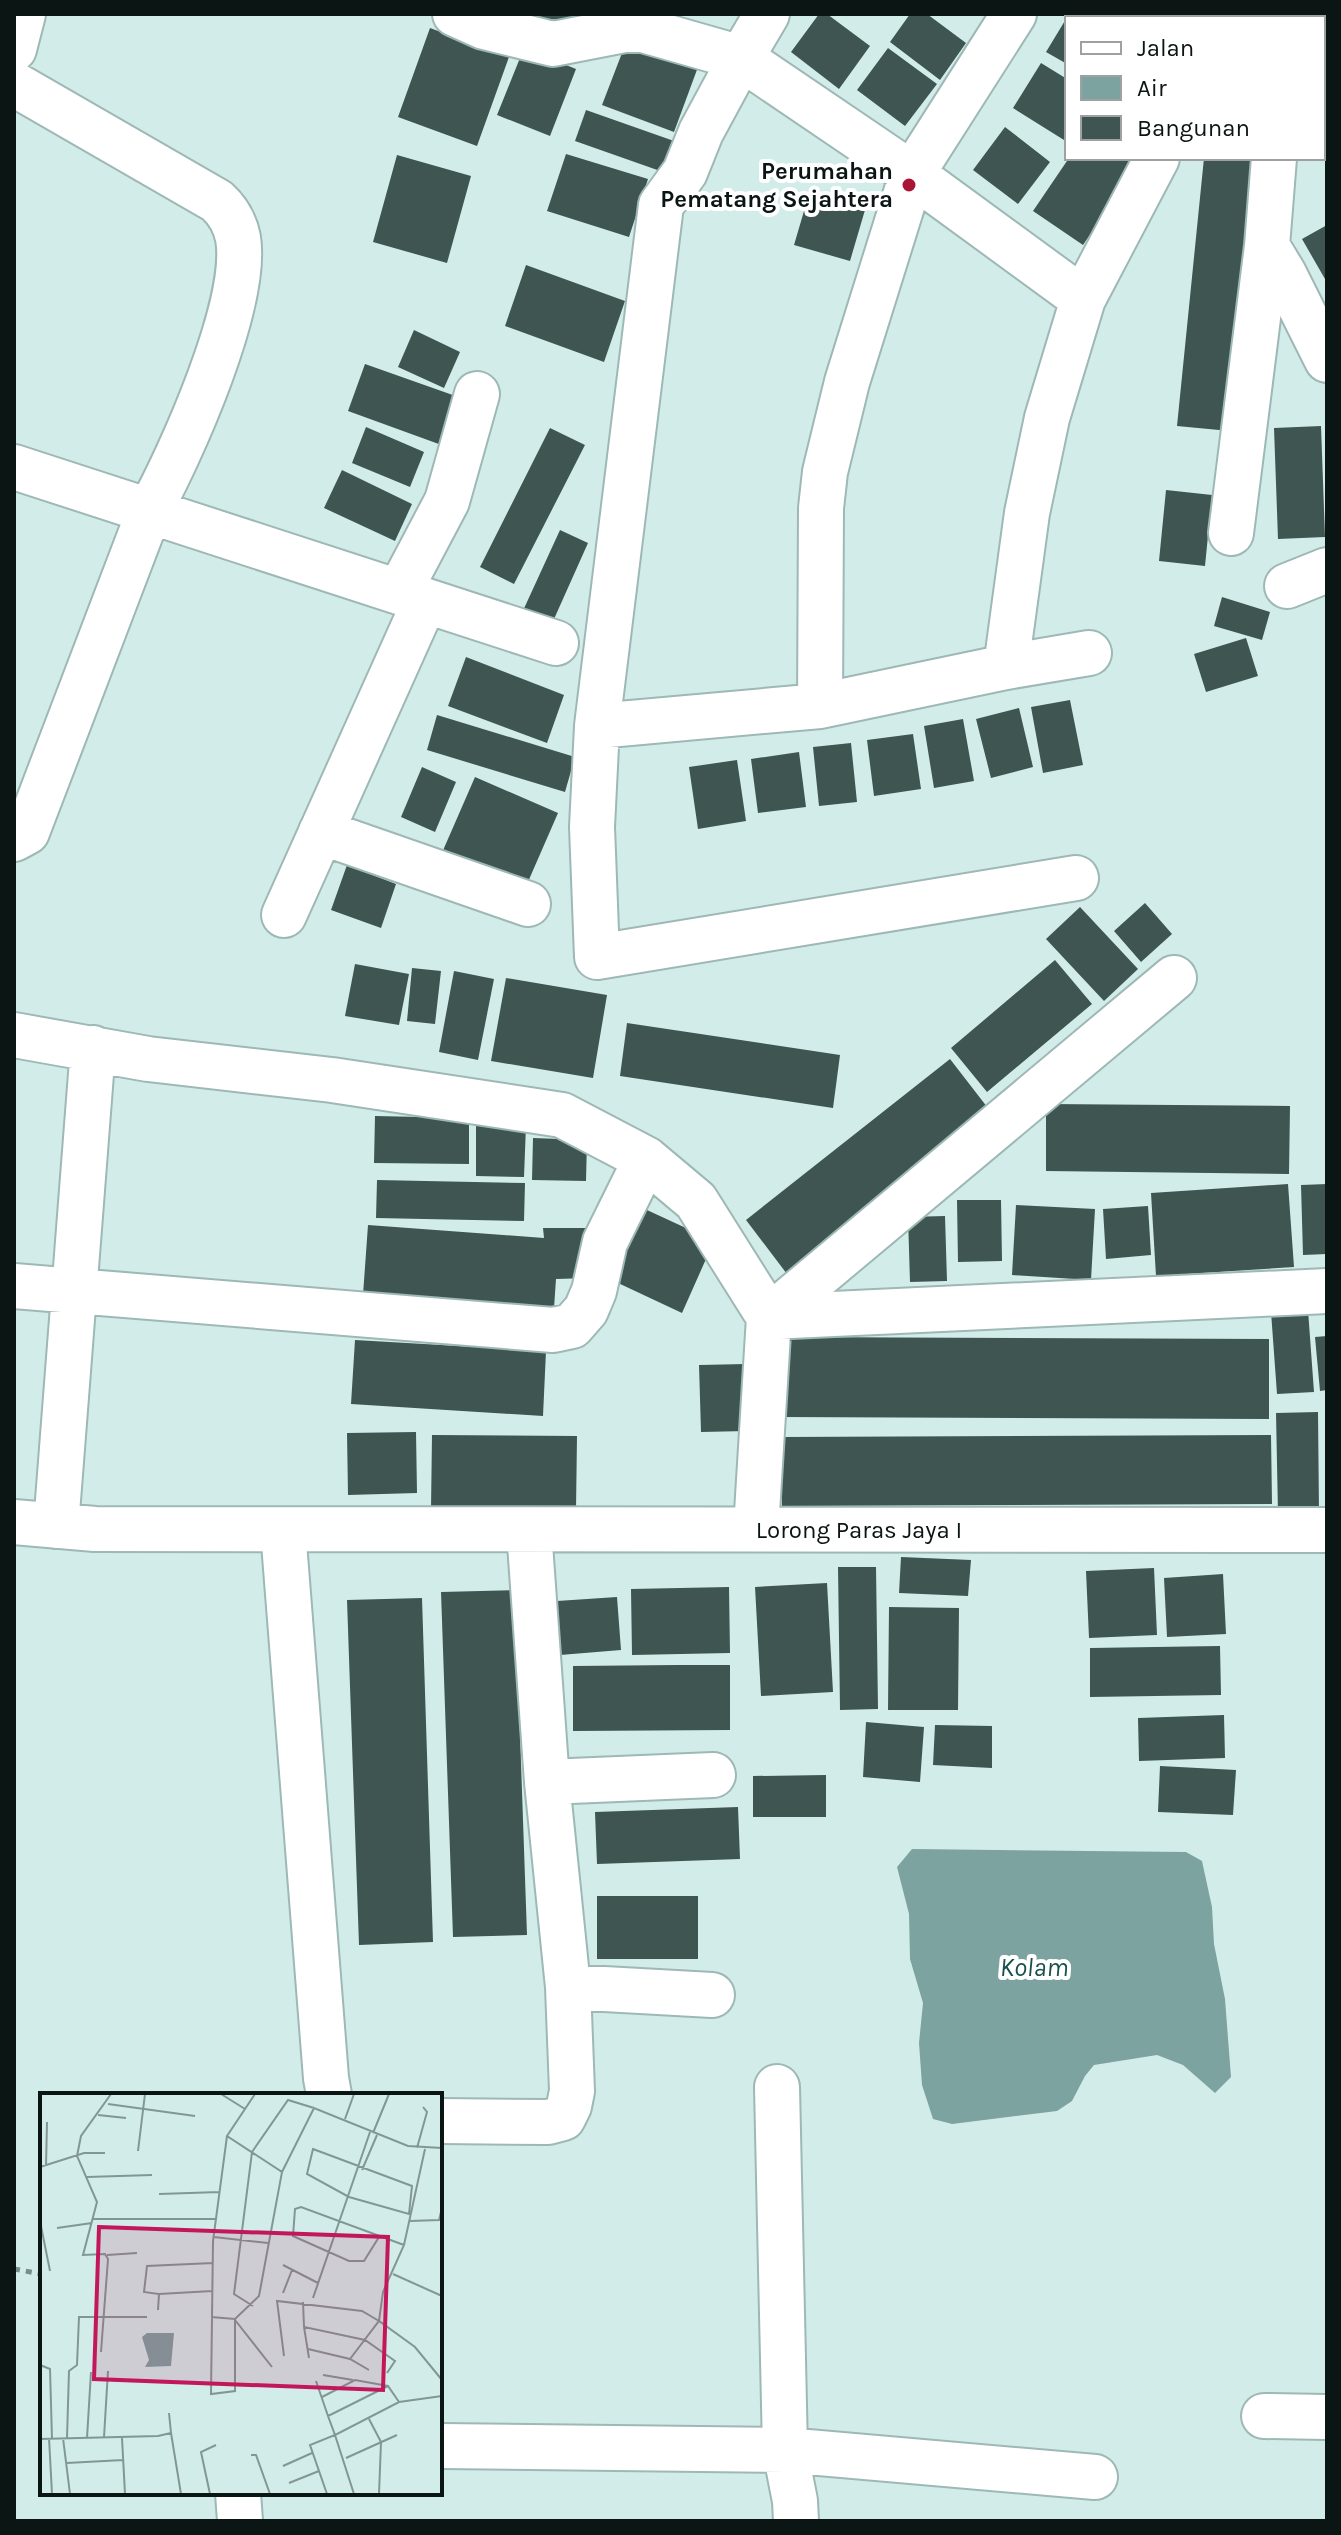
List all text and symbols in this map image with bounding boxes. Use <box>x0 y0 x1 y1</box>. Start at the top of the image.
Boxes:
legend <box>1065 16 1325 160</box>
text: Jalan <box>1137 34 1194 62</box>
text: Air <box>1137 74 1167 102</box>
text: Bangunan <box>1137 114 1250 142</box>
place label: Perumahan Pematang Sejahtera <box>660 157 893 213</box>
marker: Perumahan Pematang Sejahtera <box>900 176 918 194</box>
street label: Lorong Paras Jaya I <box>756 1516 962 1544</box>
water label: Kolam <box>1000 1952 1068 1983</box>
inset map <box>40 2093 442 2495</box>

